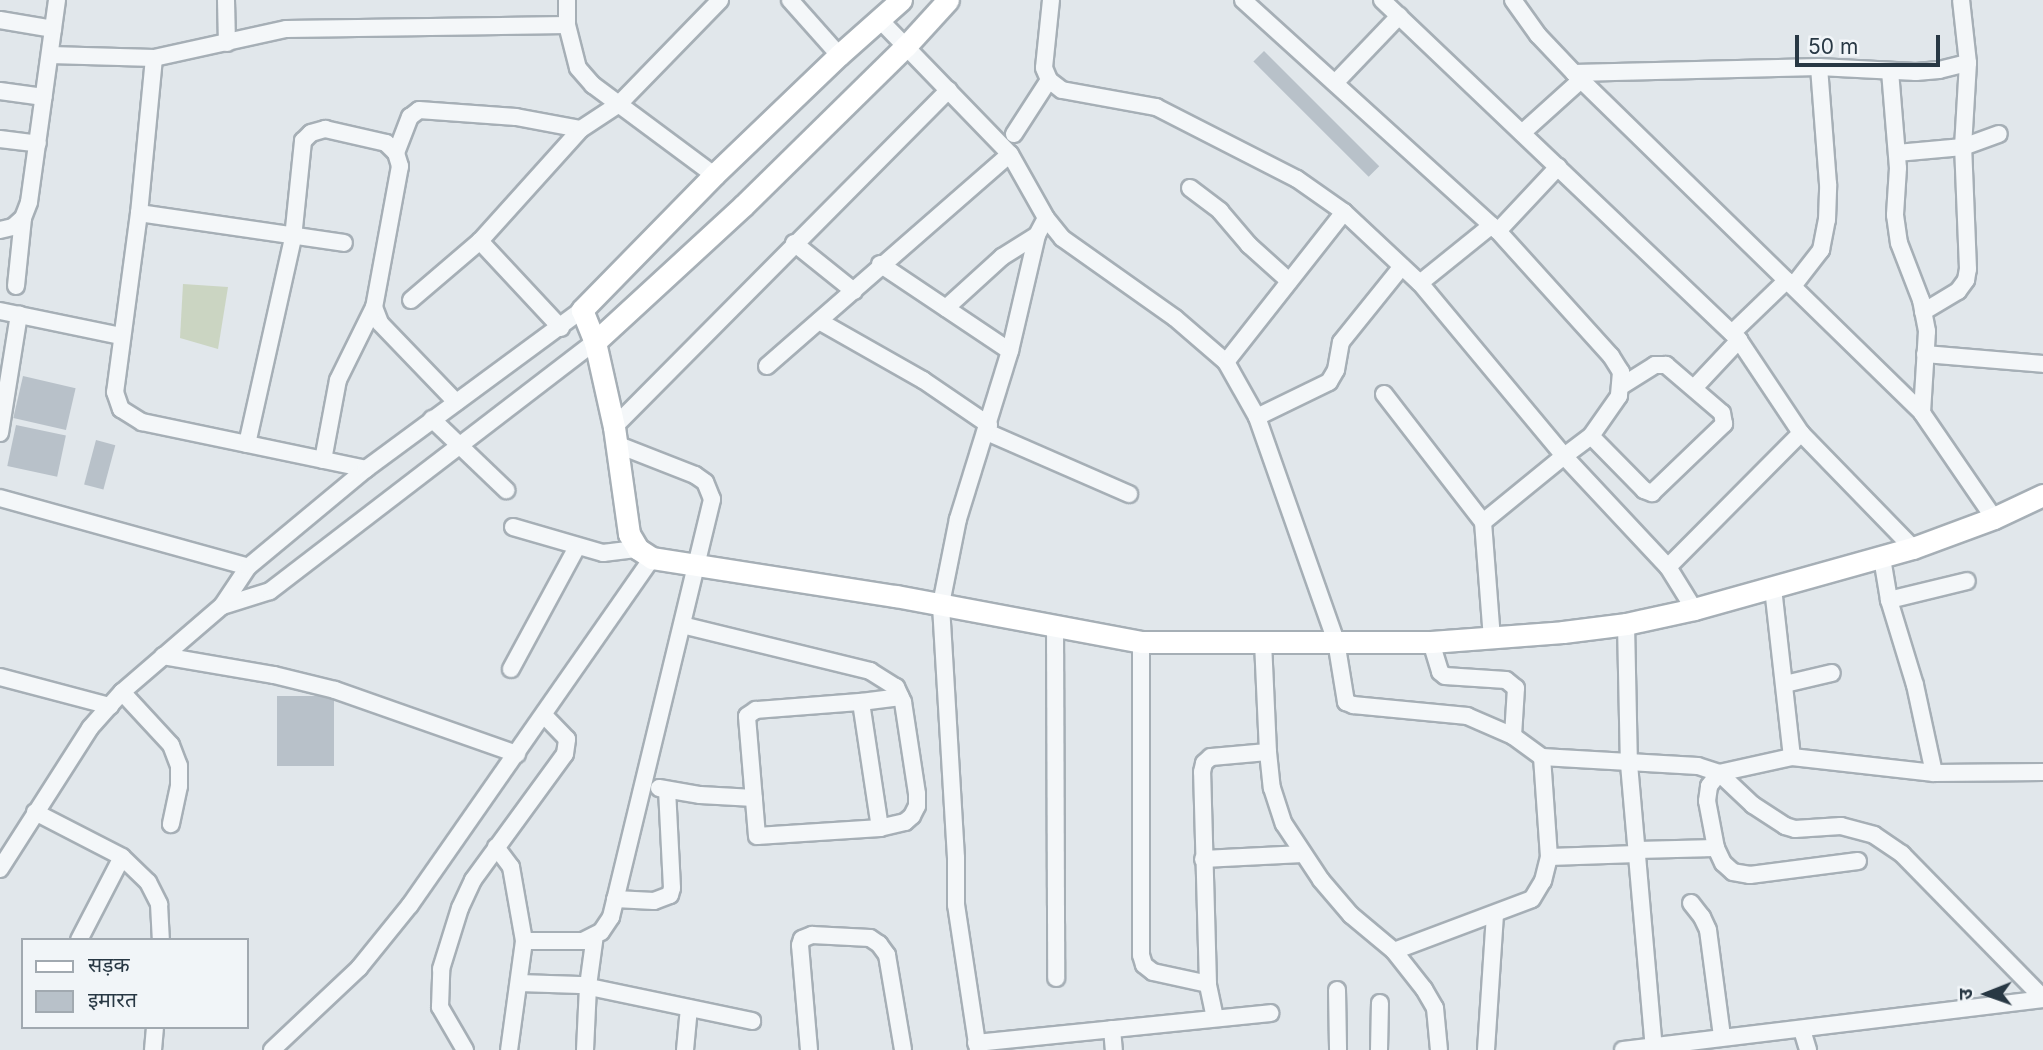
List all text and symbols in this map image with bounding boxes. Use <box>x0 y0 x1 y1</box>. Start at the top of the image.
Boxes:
scale bar <box>1798 21 1943 65</box>
text: 50 m <box>1808 34 1858 59</box>
legend <box>21 938 248 1029</box>
text: सड़क <box>88 952 130 977</box>
north arrow <box>1952 959 2022 1029</box>
text: इमारत <box>88 987 137 1012</box>
text: उ <box>1954 989 1977 1000</box>

